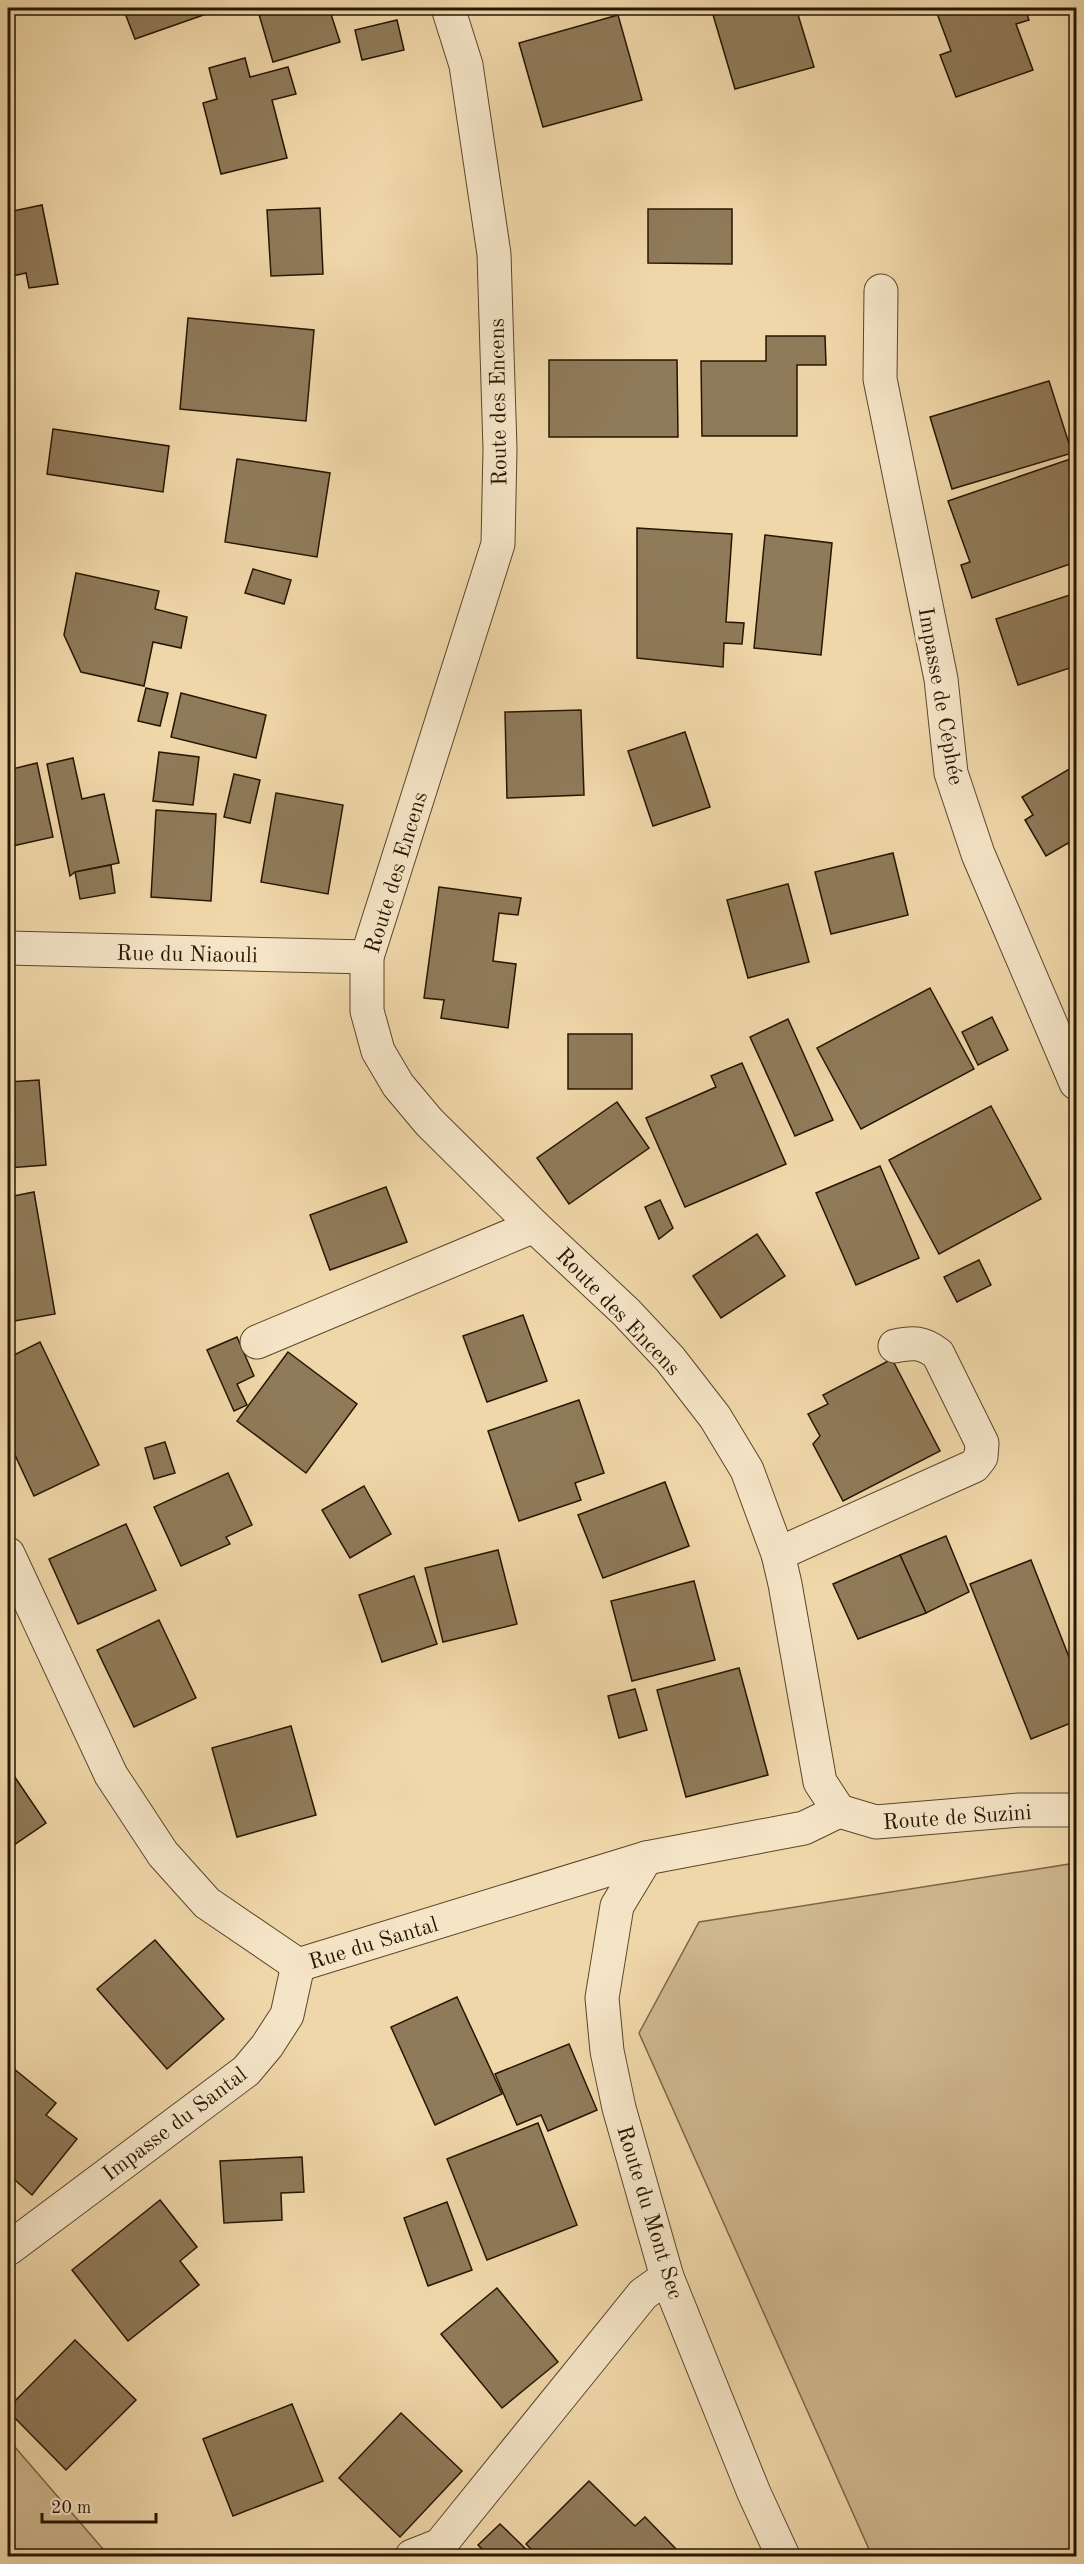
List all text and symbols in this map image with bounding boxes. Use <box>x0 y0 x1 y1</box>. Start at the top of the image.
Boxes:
street label: Route des Encens <box>487 318 511 486</box>
street label: Impasse de Céphée <box>914 606 966 787</box>
street label: Route des Encens <box>362 789 432 956</box>
street label: Rue du Niaouli <box>116 943 258 967</box>
street label: Route des Encens <box>551 1244 684 1380</box>
street label: Route de Suzini <box>882 1802 1032 1834</box>
street label: Rue du Santal <box>306 1914 441 1974</box>
street label: Impasse du Santal <box>99 2063 251 2186</box>
street label: Route du Mont Sec <box>612 2123 686 2302</box>
scale bar <box>42 2486 156 2524</box>
text: 20 m <box>51 2499 91 2517</box>

